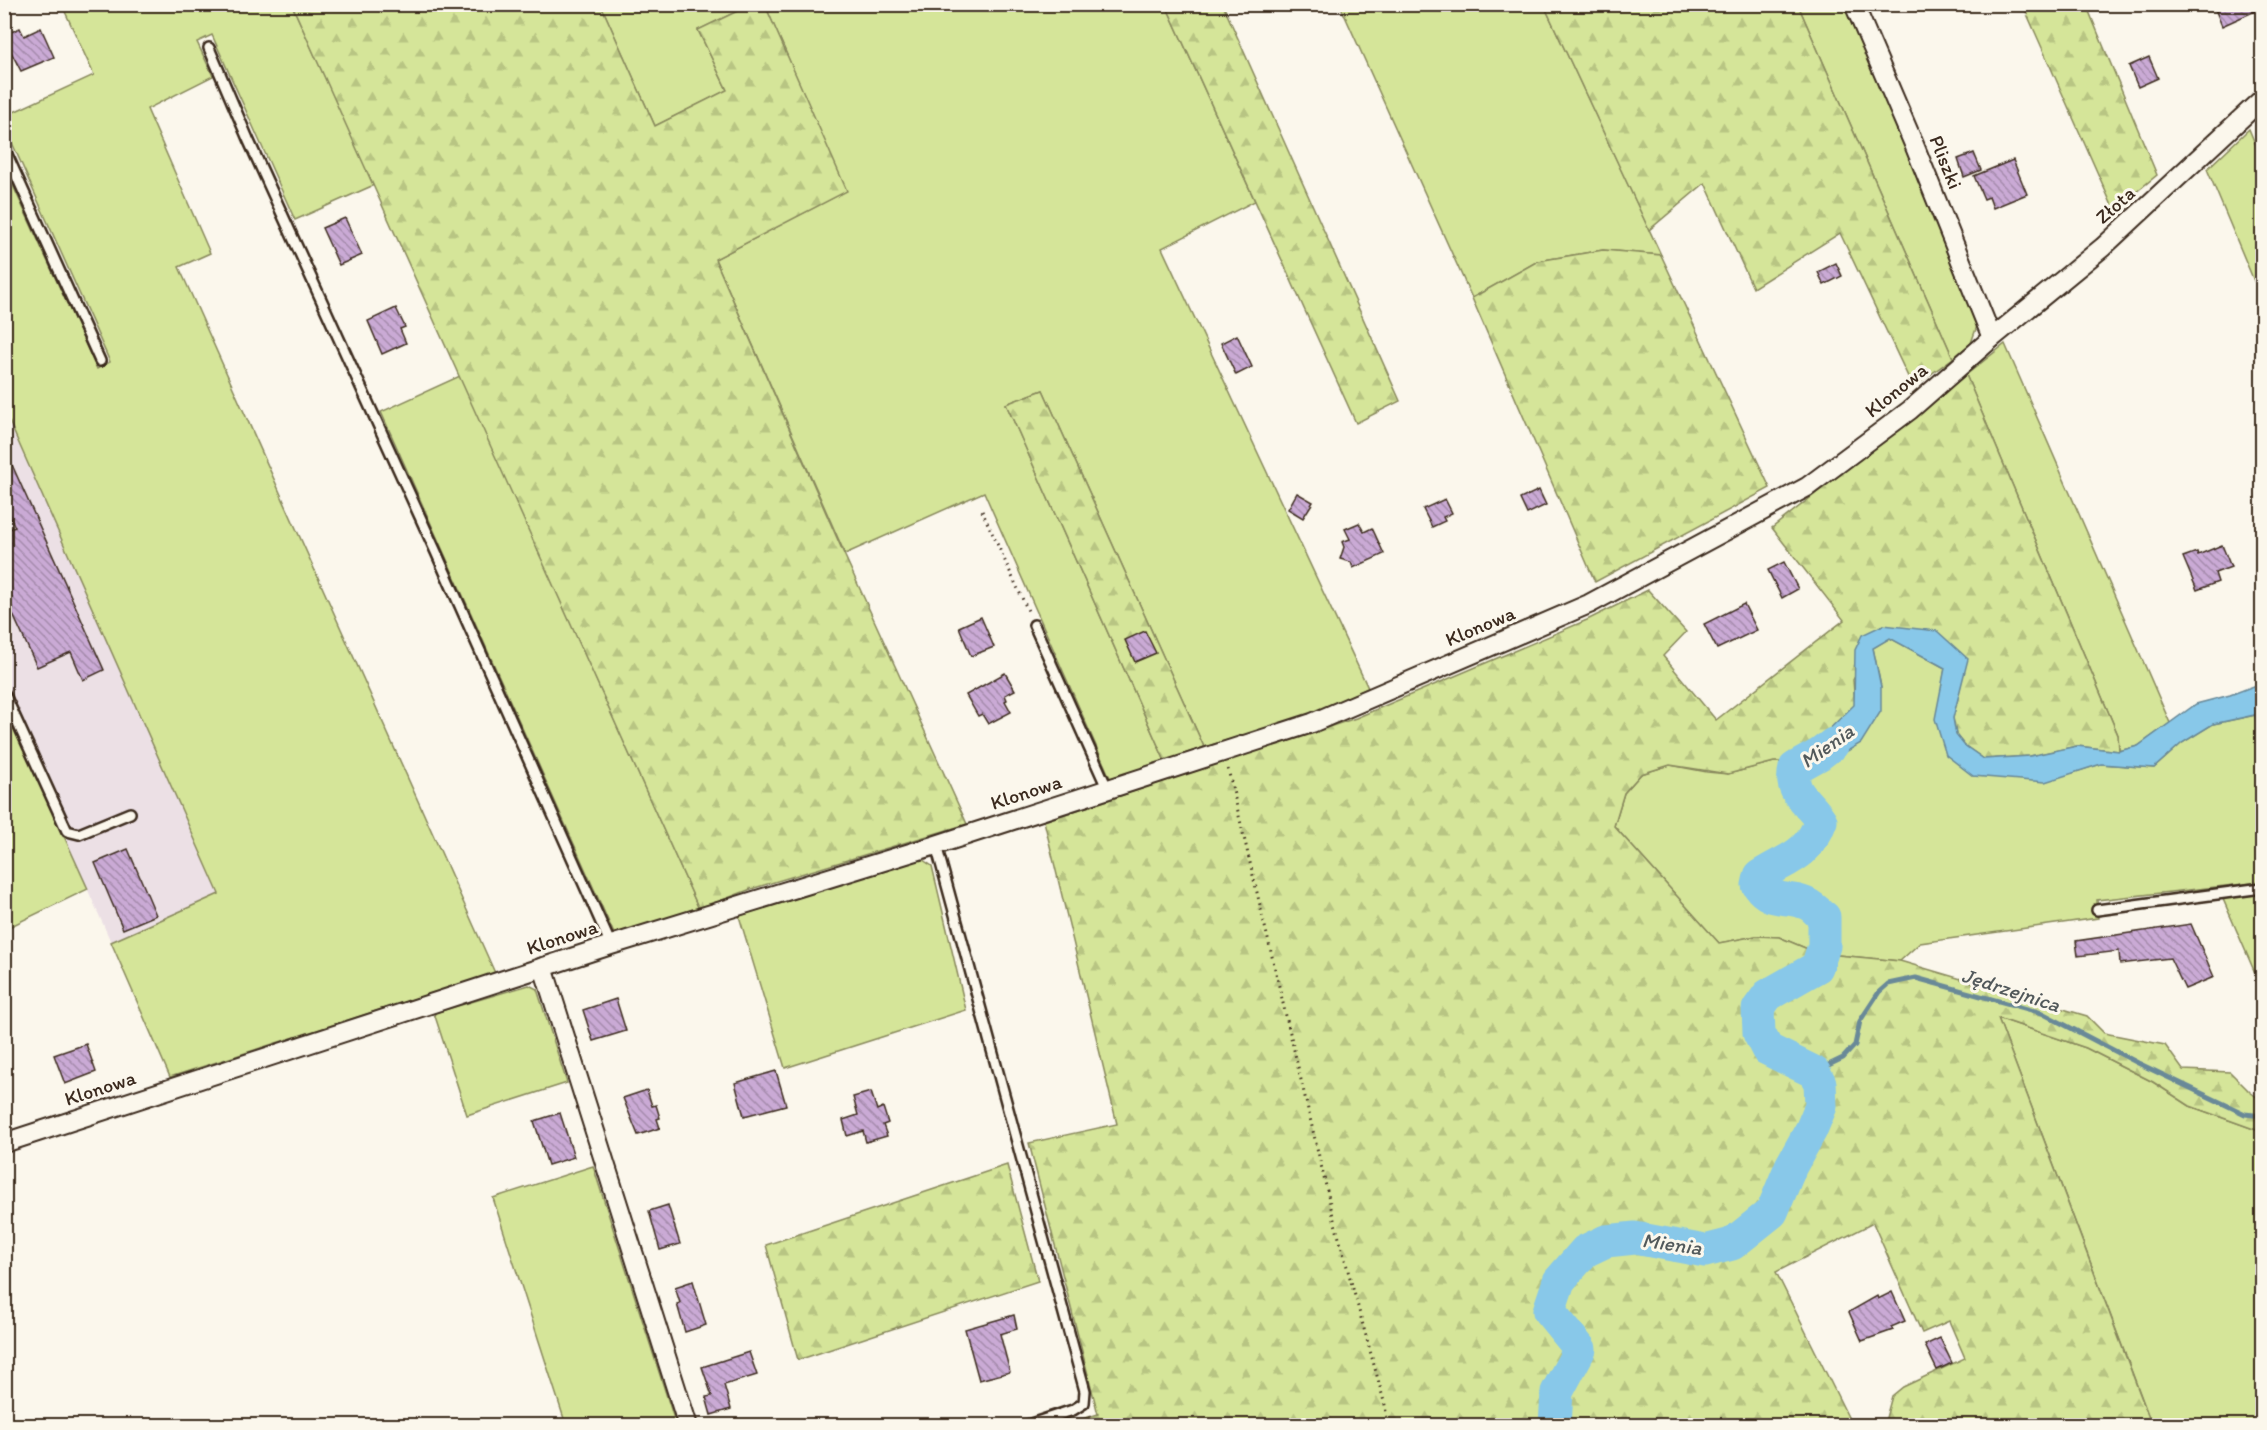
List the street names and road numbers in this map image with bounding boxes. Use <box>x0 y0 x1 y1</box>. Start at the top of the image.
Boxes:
street label: Pliszki <box>1924 132 1968 192</box>
street label: Złota <box>2090 181 2140 229</box>
street label: Klonowa <box>1860 357 1933 422</box>
street label: Klonowa <box>1441 600 1519 651</box>
street label: Klonowa <box>987 769 1065 815</box>
street label: Klonowa <box>523 914 601 960</box>
street label: Klonowa <box>61 1065 139 1111</box>

